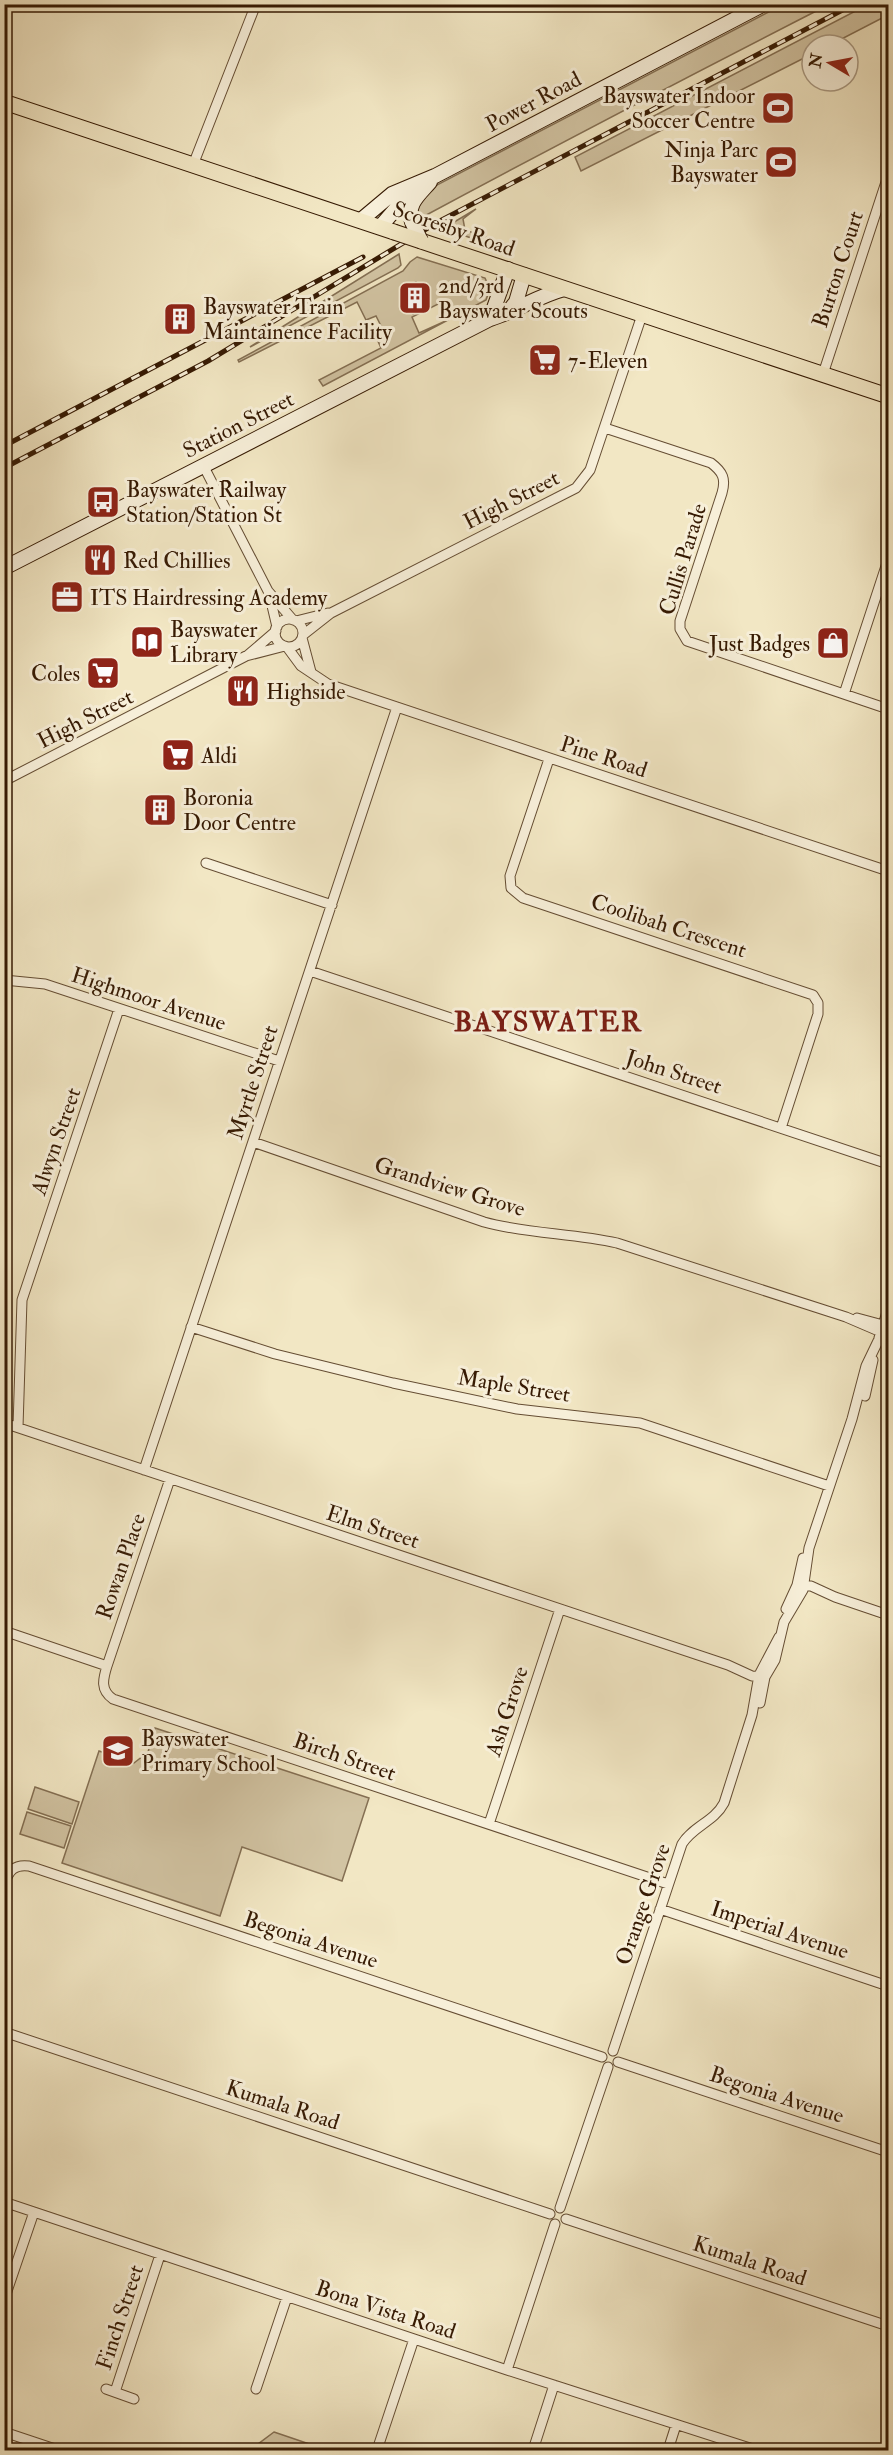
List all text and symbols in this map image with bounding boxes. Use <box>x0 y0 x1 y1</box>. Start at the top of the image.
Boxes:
north arrow <box>800 33 860 93</box>
text: N <box>805 51 827 70</box>
street label: Power Road <box>481 65 586 139</box>
place label: Bayswater Indoor Soccer Centre <box>602 82 756 135</box>
sports icon: Bayswater Indoor Soccer Centre <box>760 90 796 126</box>
place label: Ninja Parc Bayswater <box>664 136 759 189</box>
sports icon: Ninja Parc Bayswater <box>763 144 799 180</box>
street label: Scoresby Road <box>389 195 519 263</box>
street label: Burton Court <box>806 207 870 331</box>
place label: 2nd/3rd Bayswater Scouts <box>438 272 588 325</box>
building icon: 2nd/3rd Bayswater Scouts <box>397 280 433 316</box>
place label: Bayswater Train Maintainence Facility <box>203 293 392 346</box>
building icon: Bayswater Train Maintainence Facility <box>162 301 198 337</box>
supermarket icon: 7-Eleven <box>527 342 563 378</box>
place label: 7-Eleven <box>568 347 648 375</box>
street label: Station Street <box>178 385 299 465</box>
street label: High Street <box>459 464 564 536</box>
place label: Bayswater Railway Station/Station St <box>126 476 287 529</box>
bus stop icon: Bayswater Railway Station/Station St <box>85 484 121 520</box>
street label: Cullis Parade <box>653 500 713 619</box>
restaurant icon: Red Chillies <box>82 542 118 578</box>
place label: Red Chillies <box>123 547 231 575</box>
office icon: ITS Hairdressing Academy <box>49 579 85 615</box>
place label: ITS Hairdressing Academy <box>90 584 328 612</box>
place label: Bayswater Library <box>170 616 258 669</box>
library icon: Bayswater Library <box>129 624 165 660</box>
shop icon: Just Badges <box>815 625 851 661</box>
place label: Just Badges <box>708 630 810 658</box>
supermarket icon: Coles <box>85 655 121 691</box>
place label: Coles <box>31 660 80 688</box>
restaurant icon: Highside <box>225 673 261 709</box>
place label: Highside <box>266 678 346 706</box>
street label: High Street <box>33 683 138 755</box>
street label: Pine Road <box>557 730 651 784</box>
supermarket icon: Aldi <box>160 737 196 773</box>
place label: Aldi <box>200 742 237 770</box>
place label: Boronia Door Centre <box>183 784 296 837</box>
building icon: Boronia Door Centre <box>142 792 178 828</box>
street label: Coolibah Crescent <box>587 888 750 964</box>
street label: Highmoor Avenue <box>68 961 230 1037</box>
district label: BAYSWATER <box>454 1005 643 1040</box>
street label: Myrtle Street <box>221 1022 285 1143</box>
street label: John Street <box>621 1043 725 1101</box>
street label: Alwyn Street <box>24 1084 87 1200</box>
street label: Grandview Grove <box>371 1151 528 1223</box>
street label: Maple Street <box>455 1363 572 1410</box>
street label: Elm Street <box>323 1499 423 1555</box>
street label: Rowan Place <box>90 1510 152 1623</box>
street label: Ash Grove <box>479 1663 535 1761</box>
place label: Bayswater Primary School <box>141 1725 276 1778</box>
street label: Birch Street <box>290 1726 400 1787</box>
school or university icon: Bayswater Primary School <box>100 1733 136 1769</box>
street label: Orange Grove <box>609 1840 677 1969</box>
street label: Imperial Avenue <box>707 1895 852 1966</box>
street label: Begonia Avenue <box>240 1905 381 1975</box>
street label: Begonia Avenue <box>706 2060 847 2130</box>
street label: Kumala Road <box>222 2073 343 2137</box>
street label: Kumala Road <box>689 2229 810 2293</box>
street label: Finch Street <box>90 2261 150 2373</box>
street label: Bona Vista Road <box>312 2274 459 2346</box>

